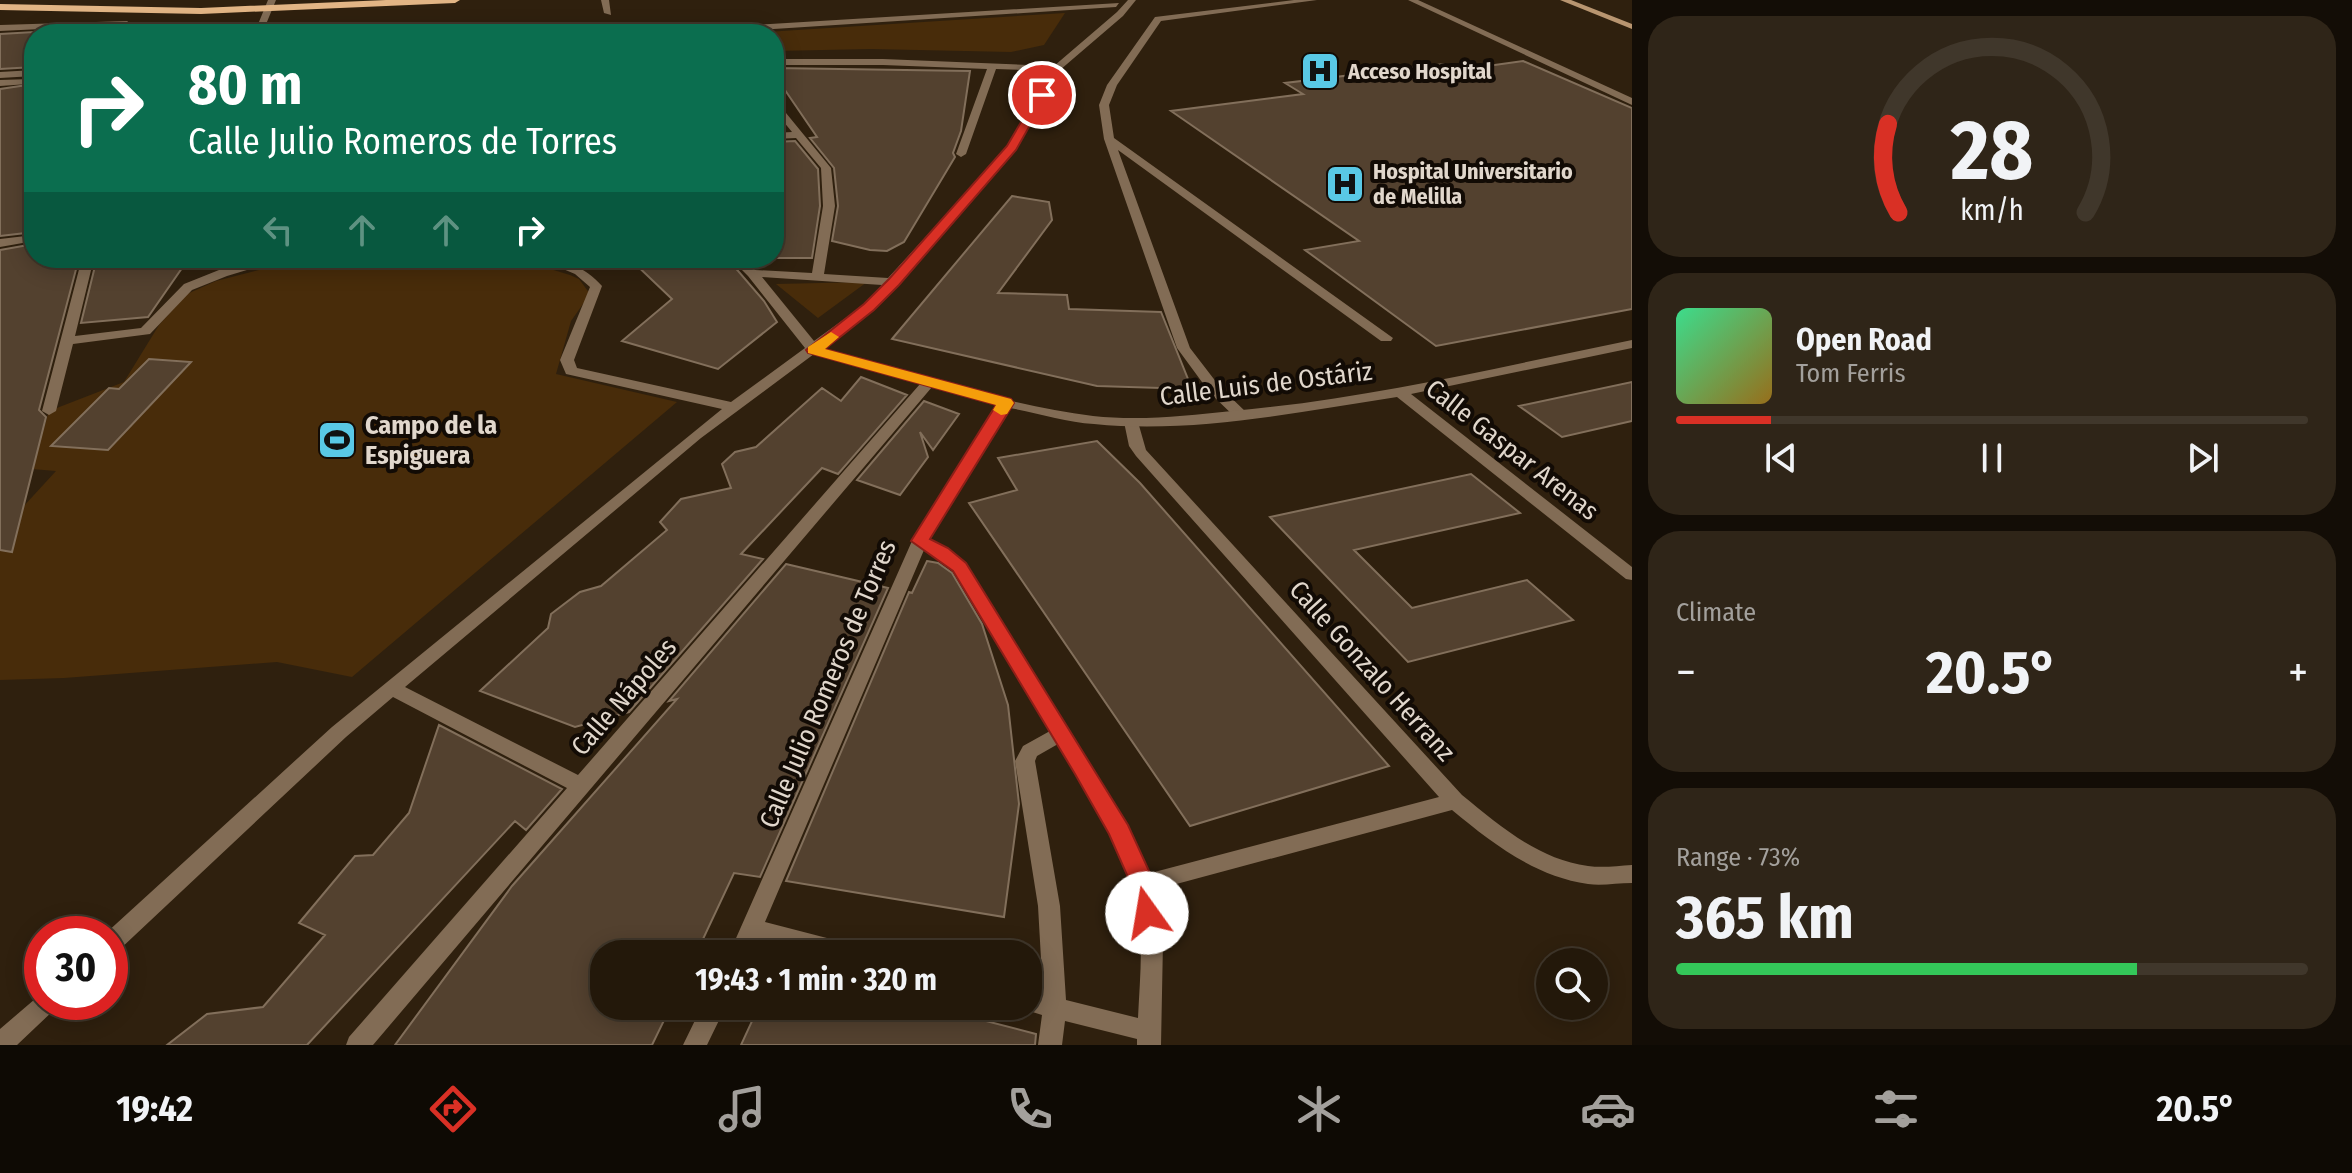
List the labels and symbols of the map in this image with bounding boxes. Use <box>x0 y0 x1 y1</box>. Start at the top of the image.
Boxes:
hospital icon: Acceso Hospital <box>1299 50 1341 92</box>
place label: Acceso Hospital <box>1347 58 1493 85</box>
pin <box>1008 61 1076 129</box>
place label: Hospital Universitario de Melilla <box>1373 158 1573 210</box>
hospital icon: Hospital Universitario de Melilla <box>1324 163 1366 205</box>
street label: Calle Luis de Ostáriz <box>1158 356 1374 412</box>
street label: Calle Gaspar Arenas <box>1420 373 1604 527</box>
place label: Campo de la Espiguera <box>365 410 497 471</box>
sports icon: Campo de la Espiguera <box>316 419 358 461</box>
street label: Calle Julio Romeros de Torres <box>753 535 903 833</box>
street label: Calle Gonzalo Herranz <box>1283 574 1461 768</box>
street label: Calle Nápoles <box>565 632 683 762</box>
position arrow <box>1105 871 1189 955</box>
speed limit sign: 30 <box>24 916 128 1020</box>

